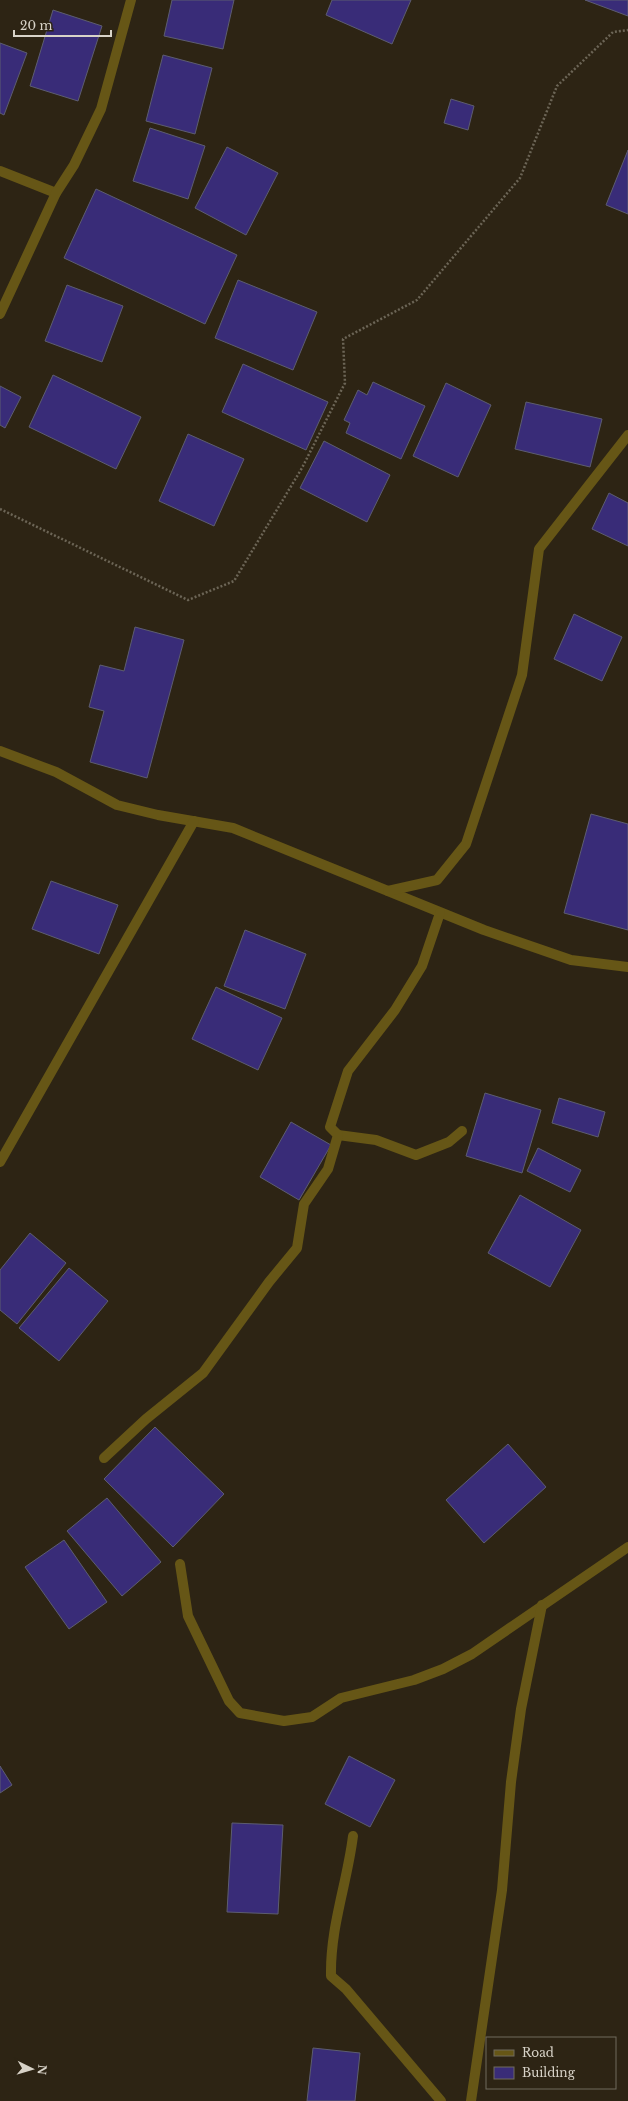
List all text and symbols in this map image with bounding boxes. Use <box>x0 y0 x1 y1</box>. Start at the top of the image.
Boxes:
scale bar <box>14 12 111 38</box>
text: 20 m <box>20 18 52 33</box>
legend <box>486 2037 616 2089</box>
text: Road <box>522 2045 554 2060</box>
north arrow <box>12 2049 52 2089</box>
text: N <box>34 2064 49 2076</box>
text: Building <box>522 2065 576 2080</box>

